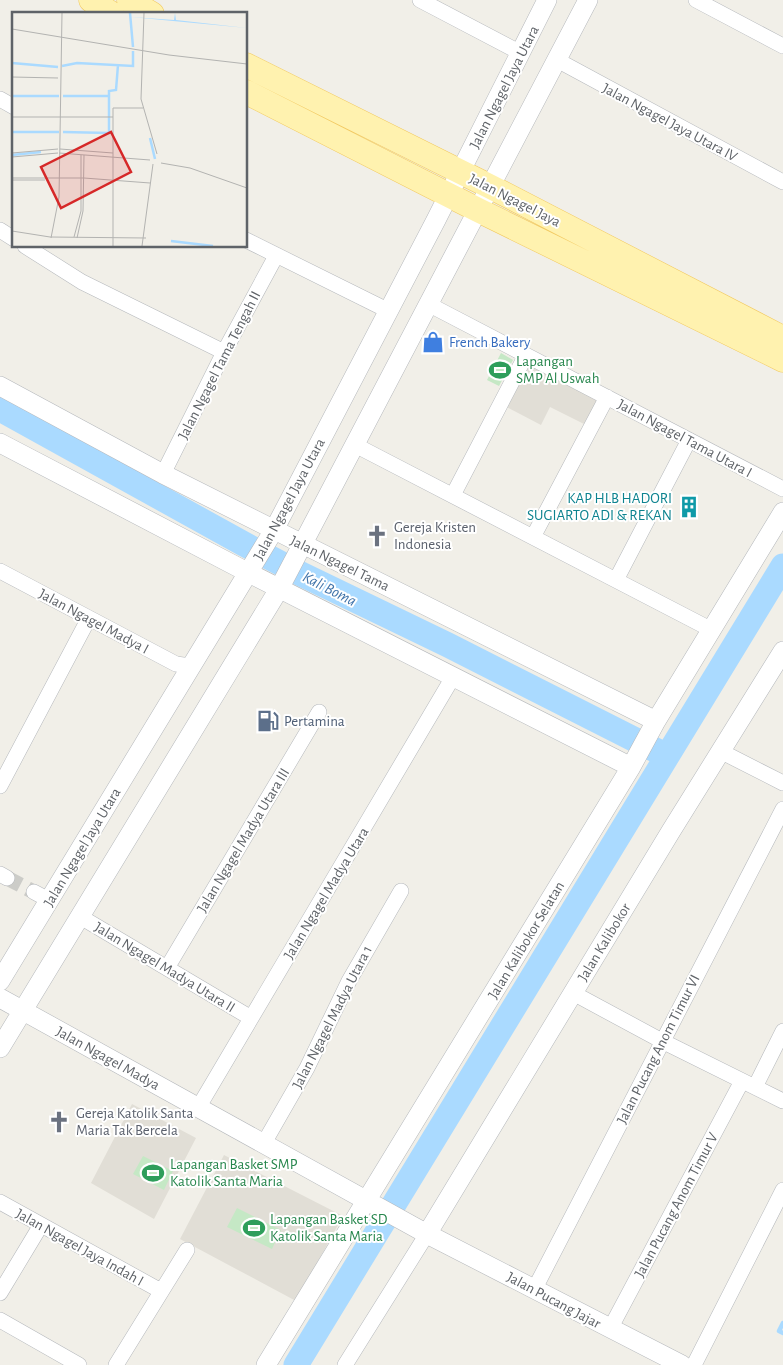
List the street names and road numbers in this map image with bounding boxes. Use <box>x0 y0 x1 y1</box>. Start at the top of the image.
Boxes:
street label: Jalan Ngagel Jaya Utara <box>467 23 542 151</box>
street label: Jalan Ngagel Jaya Utara IV <box>600 81 740 165</box>
street label: Jalan Ngagel Jaya <box>467 171 563 230</box>
street label: Jalan Ngagel Tama Tengah II <box>175 289 263 442</box>
street label: Jalan Ngagel Tama Utara I <box>615 397 754 480</box>
street label: Jalan Ngagel Jaya Utara <box>251 436 328 563</box>
street label: Jalan Ngagel Tama <box>288 533 392 594</box>
street label: Jalan Ngagel Madya I <box>36 586 151 657</box>
street label: Jalan Ngagel Madya Utara III <box>194 766 292 915</box>
street label: Jalan Ngagel Jaya Utara <box>41 785 124 909</box>
street label: Jalan Ngagel Madya Utara <box>281 825 372 962</box>
street label: Jalan Kalibokor Selatan <box>485 879 567 1002</box>
street label: Jalan Kalibokor <box>575 901 634 984</box>
street label: Jalan Ngagel Madya Utara II <box>92 919 238 1015</box>
street label: Jalan Ngagel Madya Utara 1 <box>290 943 375 1091</box>
street label: Jalan Pucang Anom Timur VI <box>614 972 703 1126</box>
street label: Jalan Ngagel Madya <box>54 1024 162 1093</box>
street label: Jalan Pucang Anom Timur V <box>632 1130 721 1280</box>
street label: Jalan Ngagel Jaya Indah I <box>13 1206 146 1289</box>
street label: Jalan Pucang Jajar <box>504 1269 603 1332</box>

